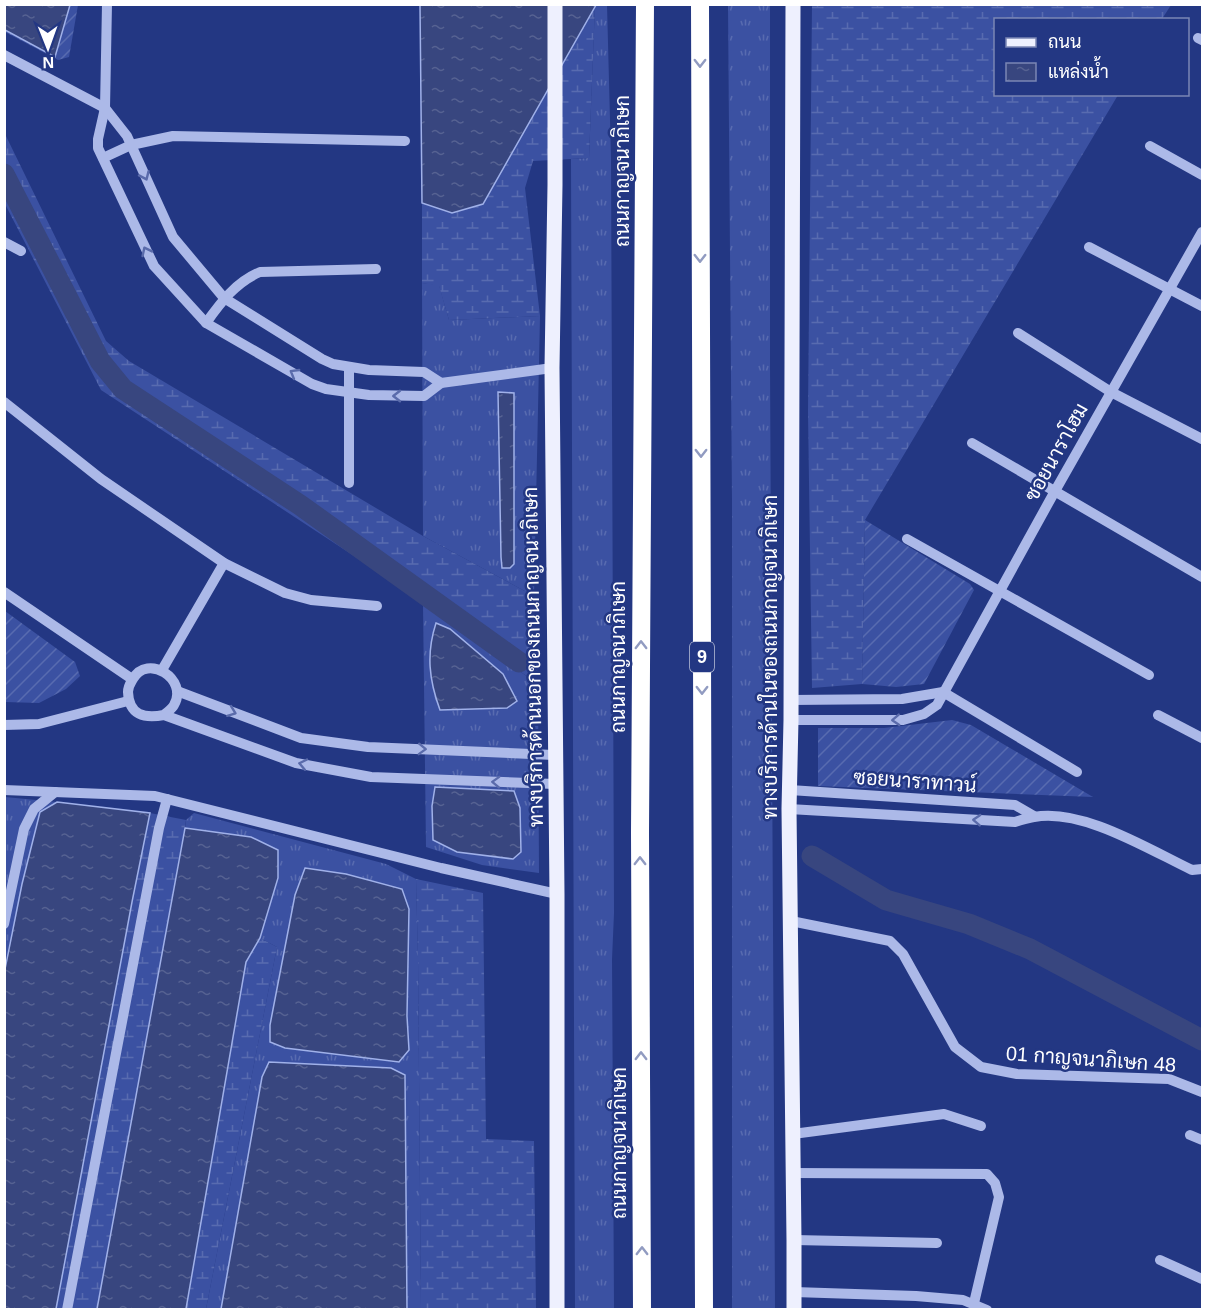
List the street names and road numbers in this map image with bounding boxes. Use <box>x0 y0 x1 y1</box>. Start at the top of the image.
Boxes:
street label: ถนนกาญจนาภิเษก <box>610 95 634 247</box>
street label: ซอยนาราโฮม <box>1018 398 1092 505</box>
street label: ทางบริการด้านนอกของถนนกาญจนาภิเษก <box>518 487 548 827</box>
street label: ทางบริการด้านในของถนนกาญจนาภิเษก <box>757 495 782 819</box>
street label: ถนนกาญจนาภิเษก <box>606 581 630 733</box>
road number: 9 <box>690 642 714 672</box>
street label: ซอยนาราทาวน์ <box>853 763 977 796</box>
street label: 01 กาญจนาภิเษก 48 <box>1005 1041 1177 1077</box>
street label: ถนนกาญจนาภิเษก <box>607 1067 631 1219</box>

